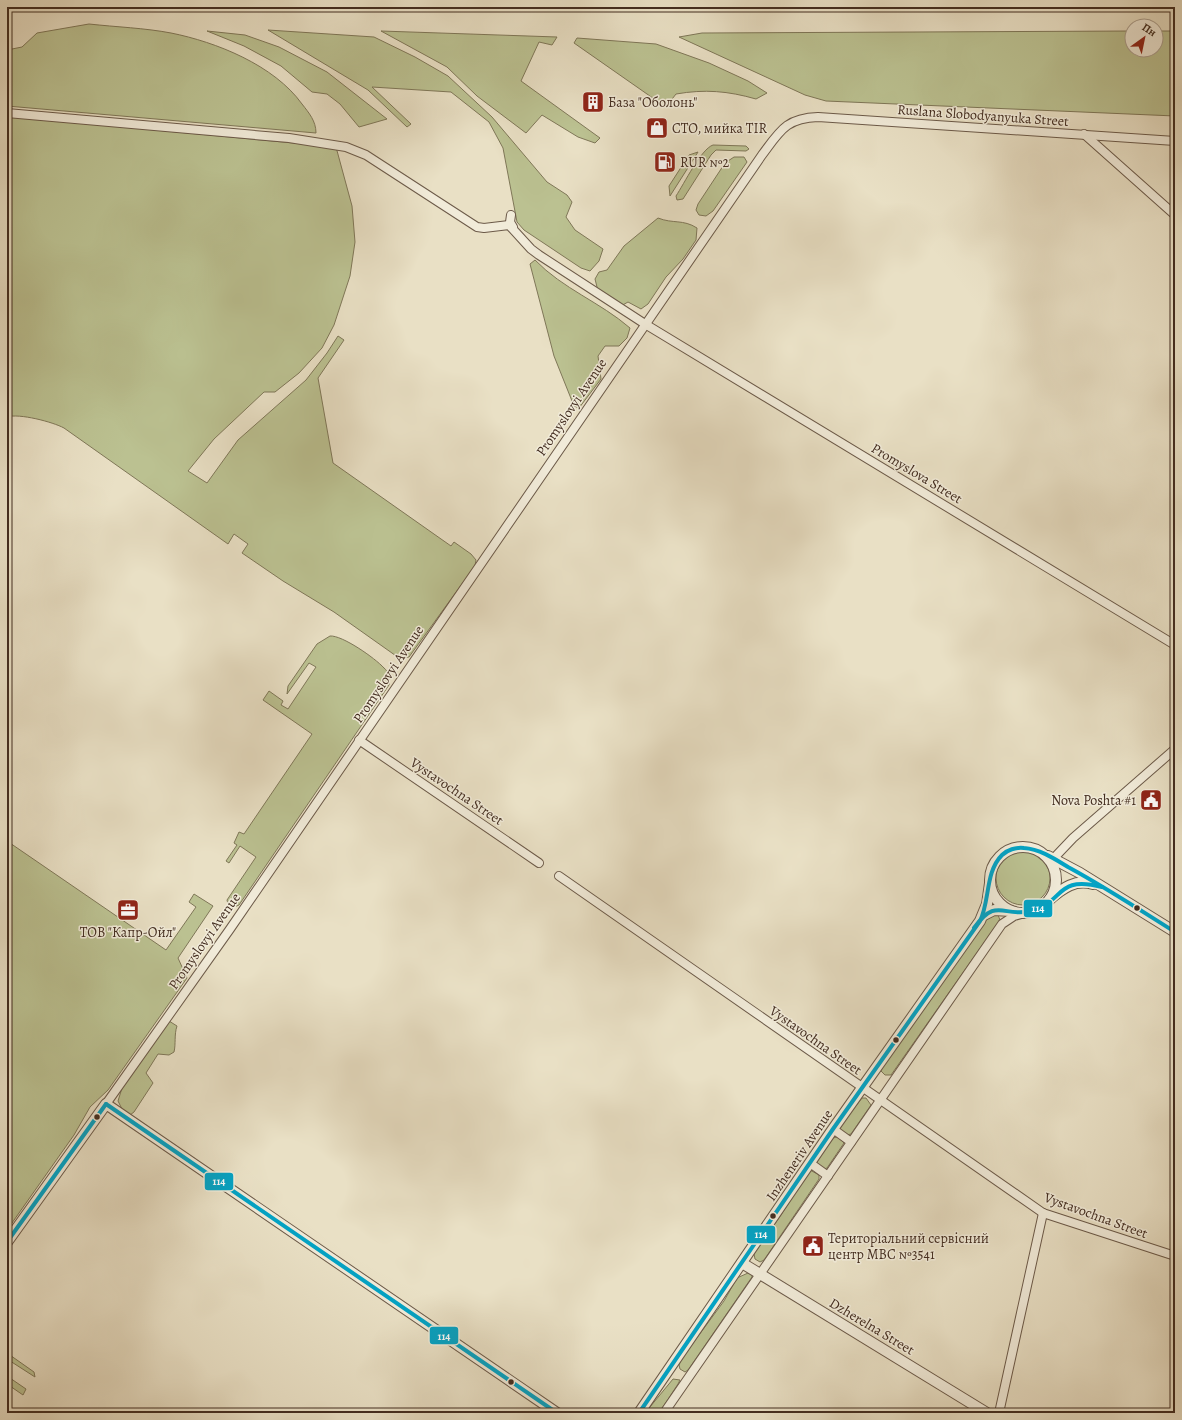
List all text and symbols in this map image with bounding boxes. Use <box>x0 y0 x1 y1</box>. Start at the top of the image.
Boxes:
north arrow <box>1124 18 1164 58</box>
text: Пн <box>1139 20 1160 41</box>
building icon: База "Оболонь" <box>580 89 606 115</box>
place label: База "Оболонь" <box>608 93 698 112</box>
street label: Ruslana Slobodyanyuka Street <box>897 100 1070 131</box>
shop icon: СТО, мийка TIR <box>644 115 670 141</box>
place label: СТО, мийка TIR <box>672 119 768 138</box>
fuel station icon: RUR №2 <box>652 149 678 175</box>
place label: RUR №2 <box>680 153 729 172</box>
street label: Promyslovyi Avenue <box>532 355 611 460</box>
street label: Promyslova Street <box>868 439 966 508</box>
street label: Promyslovyi Avenue <box>349 622 428 727</box>
street label: Vystavochna Street <box>406 753 507 830</box>
public building icon: Nova Poshta #1 <box>1138 787 1164 813</box>
place label: Nova Poshta #1 <box>1051 791 1136 810</box>
street label: Promyslovyi Avenue <box>164 889 245 993</box>
office icon: ТОВ "Капр-Ойл" <box>115 897 141 923</box>
line badge: 114 <box>1023 899 1053 918</box>
text: 114 <box>1031 901 1045 916</box>
unlabelled marker <box>1132 903 1142 913</box>
place label: ТОВ "Капр-Ойл" <box>80 923 176 942</box>
street label: Vystavochna Street <box>765 1001 866 1080</box>
unlabelled marker <box>891 1035 901 1045</box>
street label: Inzheneriv Avenue <box>762 1106 837 1205</box>
unlabelled marker <box>92 1112 102 1122</box>
line badge: 114 <box>204 1172 234 1191</box>
text: 114 <box>212 1174 226 1189</box>
street label: Vystavochna Street <box>1041 1188 1151 1243</box>
unlabelled marker <box>768 1211 778 1221</box>
line badge: 114 <box>746 1225 776 1244</box>
text: 114 <box>754 1227 768 1242</box>
place label: Територіальний сервісний центр МВС №3541 <box>828 1229 989 1264</box>
public building icon: Територіальний сервісний центр МВС №3541 <box>800 1233 826 1259</box>
street label: Dzherelna Street <box>826 1293 918 1360</box>
line badge: 114 <box>429 1326 459 1345</box>
text: 114 <box>437 1329 451 1344</box>
unlabelled marker <box>506 1377 516 1387</box>

